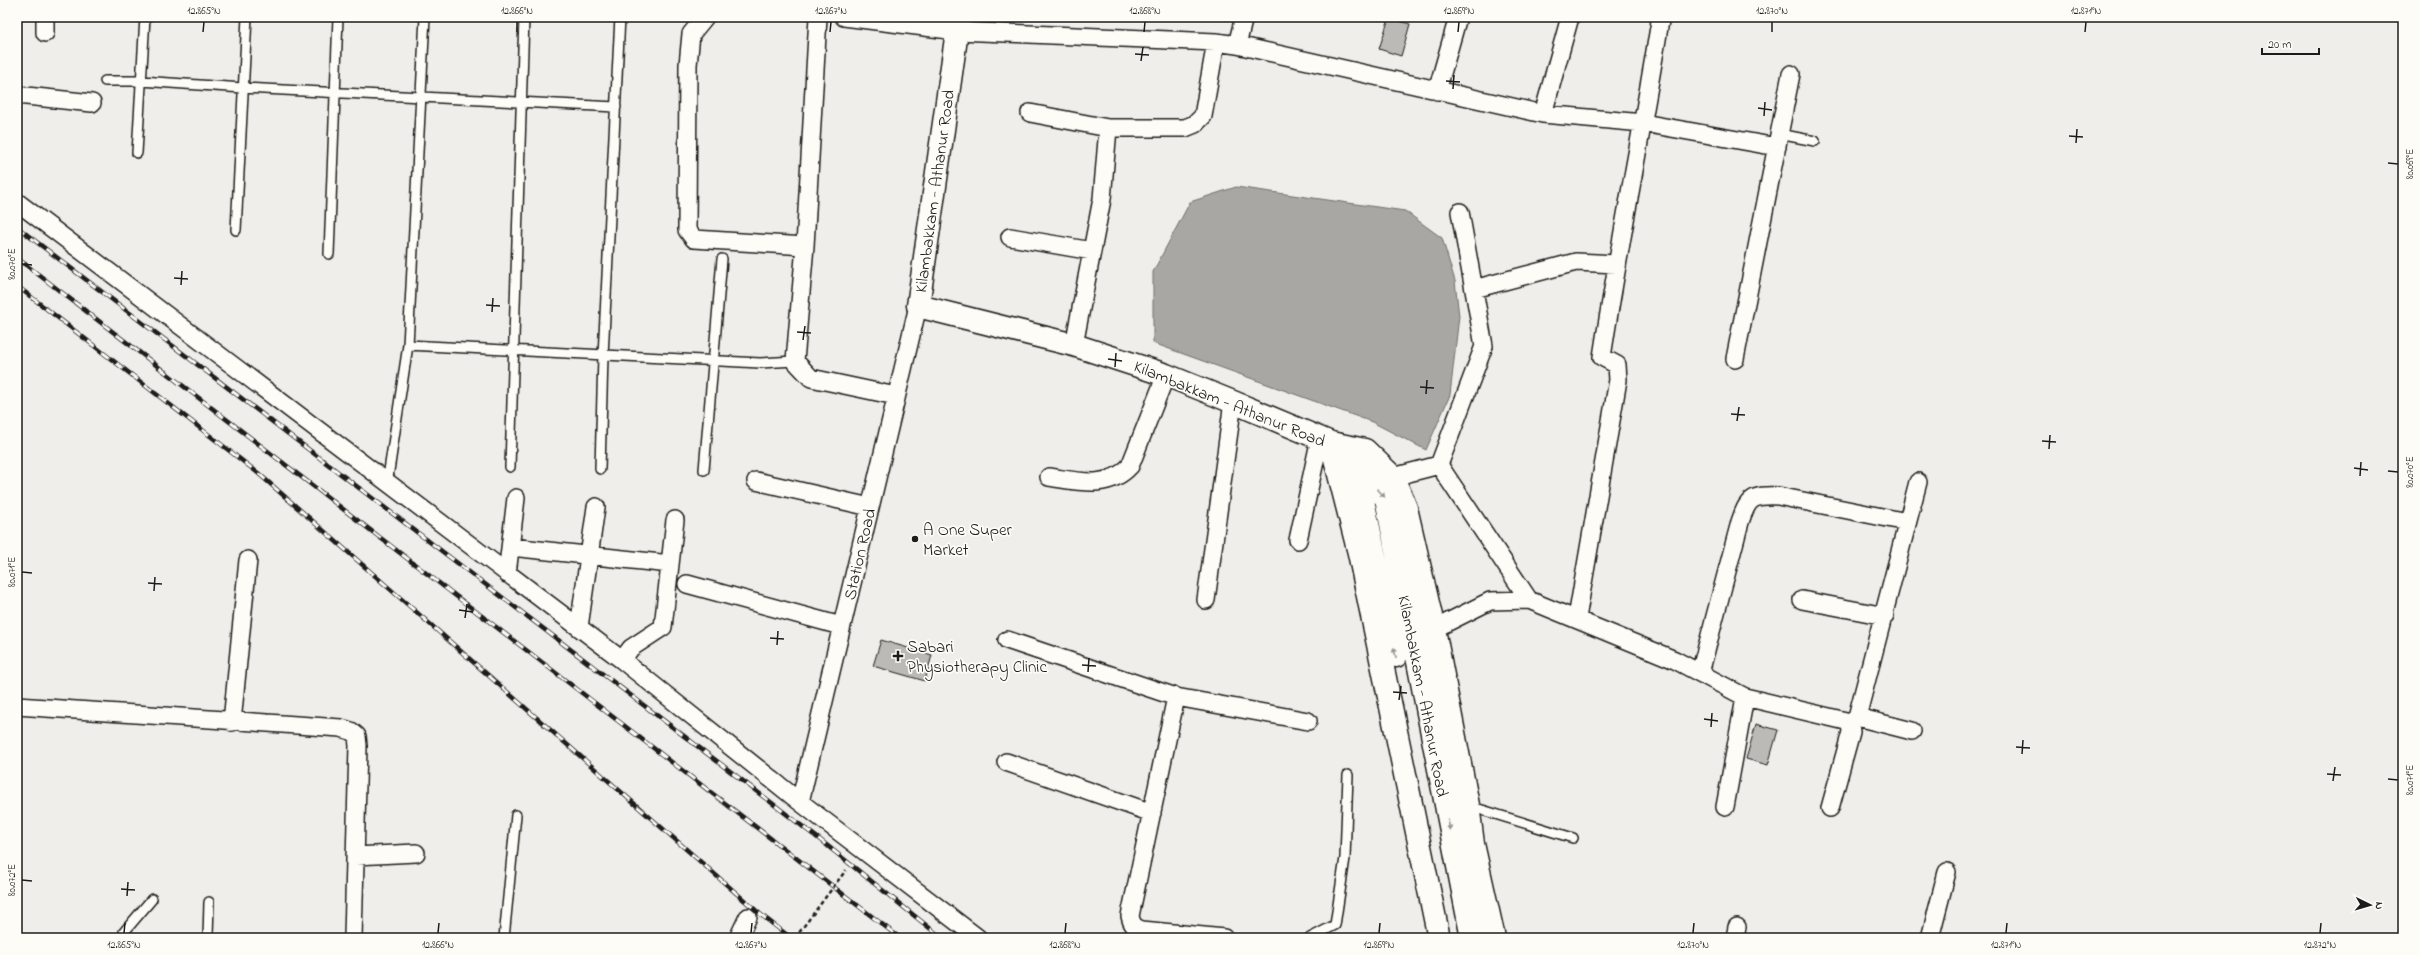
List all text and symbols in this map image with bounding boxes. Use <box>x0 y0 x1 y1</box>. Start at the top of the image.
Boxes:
text: 12.865°N <box>187 4 221 19</box>
text: 12.866°N <box>501 4 533 19</box>
text: 12.867°N <box>815 4 847 19</box>
text: 12.868°N <box>1129 4 1161 19</box>
text: 12.869°N <box>1444 4 1475 19</box>
text: 12.870°N <box>1756 4 1788 19</box>
text: 12.871°N <box>2071 4 2102 19</box>
scale bar <box>2262 30 2319 56</box>
text: 20 m <box>2268 36 2291 54</box>
street label: Kilambakkam - Athanur Road <box>909 88 962 294</box>
text: 80.069°E <box>2403 149 2418 179</box>
text: 80.070°E <box>5 248 20 280</box>
street label: Kilambakkam - Athanur Road <box>1130 354 1329 455</box>
text: 80.070°E <box>2403 456 2418 488</box>
one-way arrow <box>1376 488 1386 498</box>
street label: Station Road <box>838 506 883 602</box>
place label: A One Super Market <box>923 518 1013 563</box>
marker: A One Super Market <box>910 534 920 544</box>
text: 80.071°E <box>5 557 20 587</box>
street label: Kilambakkam - Athanur Road <box>1391 593 1454 800</box>
place label: Sabari Physiotherapy Clinic <box>907 635 1047 681</box>
one-way arrow <box>1392 646 1398 659</box>
marker: Sabari Physiotherapy Clinic <box>892 650 904 662</box>
text: 80.071°E <box>2403 765 2418 795</box>
one-way arrow <box>1447 819 1453 831</box>
text: 80.072°E <box>5 864 20 896</box>
north arrow <box>2350 885 2390 925</box>
text: N <box>2371 901 2387 910</box>
text: 12.865°N <box>107 938 141 953</box>
text: 12.866°N <box>422 938 454 953</box>
text: 12.867°N <box>735 938 767 953</box>
text: 12.868°N <box>1049 938 1081 953</box>
text: 12.869°N <box>1364 938 1395 953</box>
text: 12.870°N <box>1677 938 1709 953</box>
text: 12.871°N <box>1991 938 2022 953</box>
text: 12.872°N <box>2304 938 2336 953</box>

